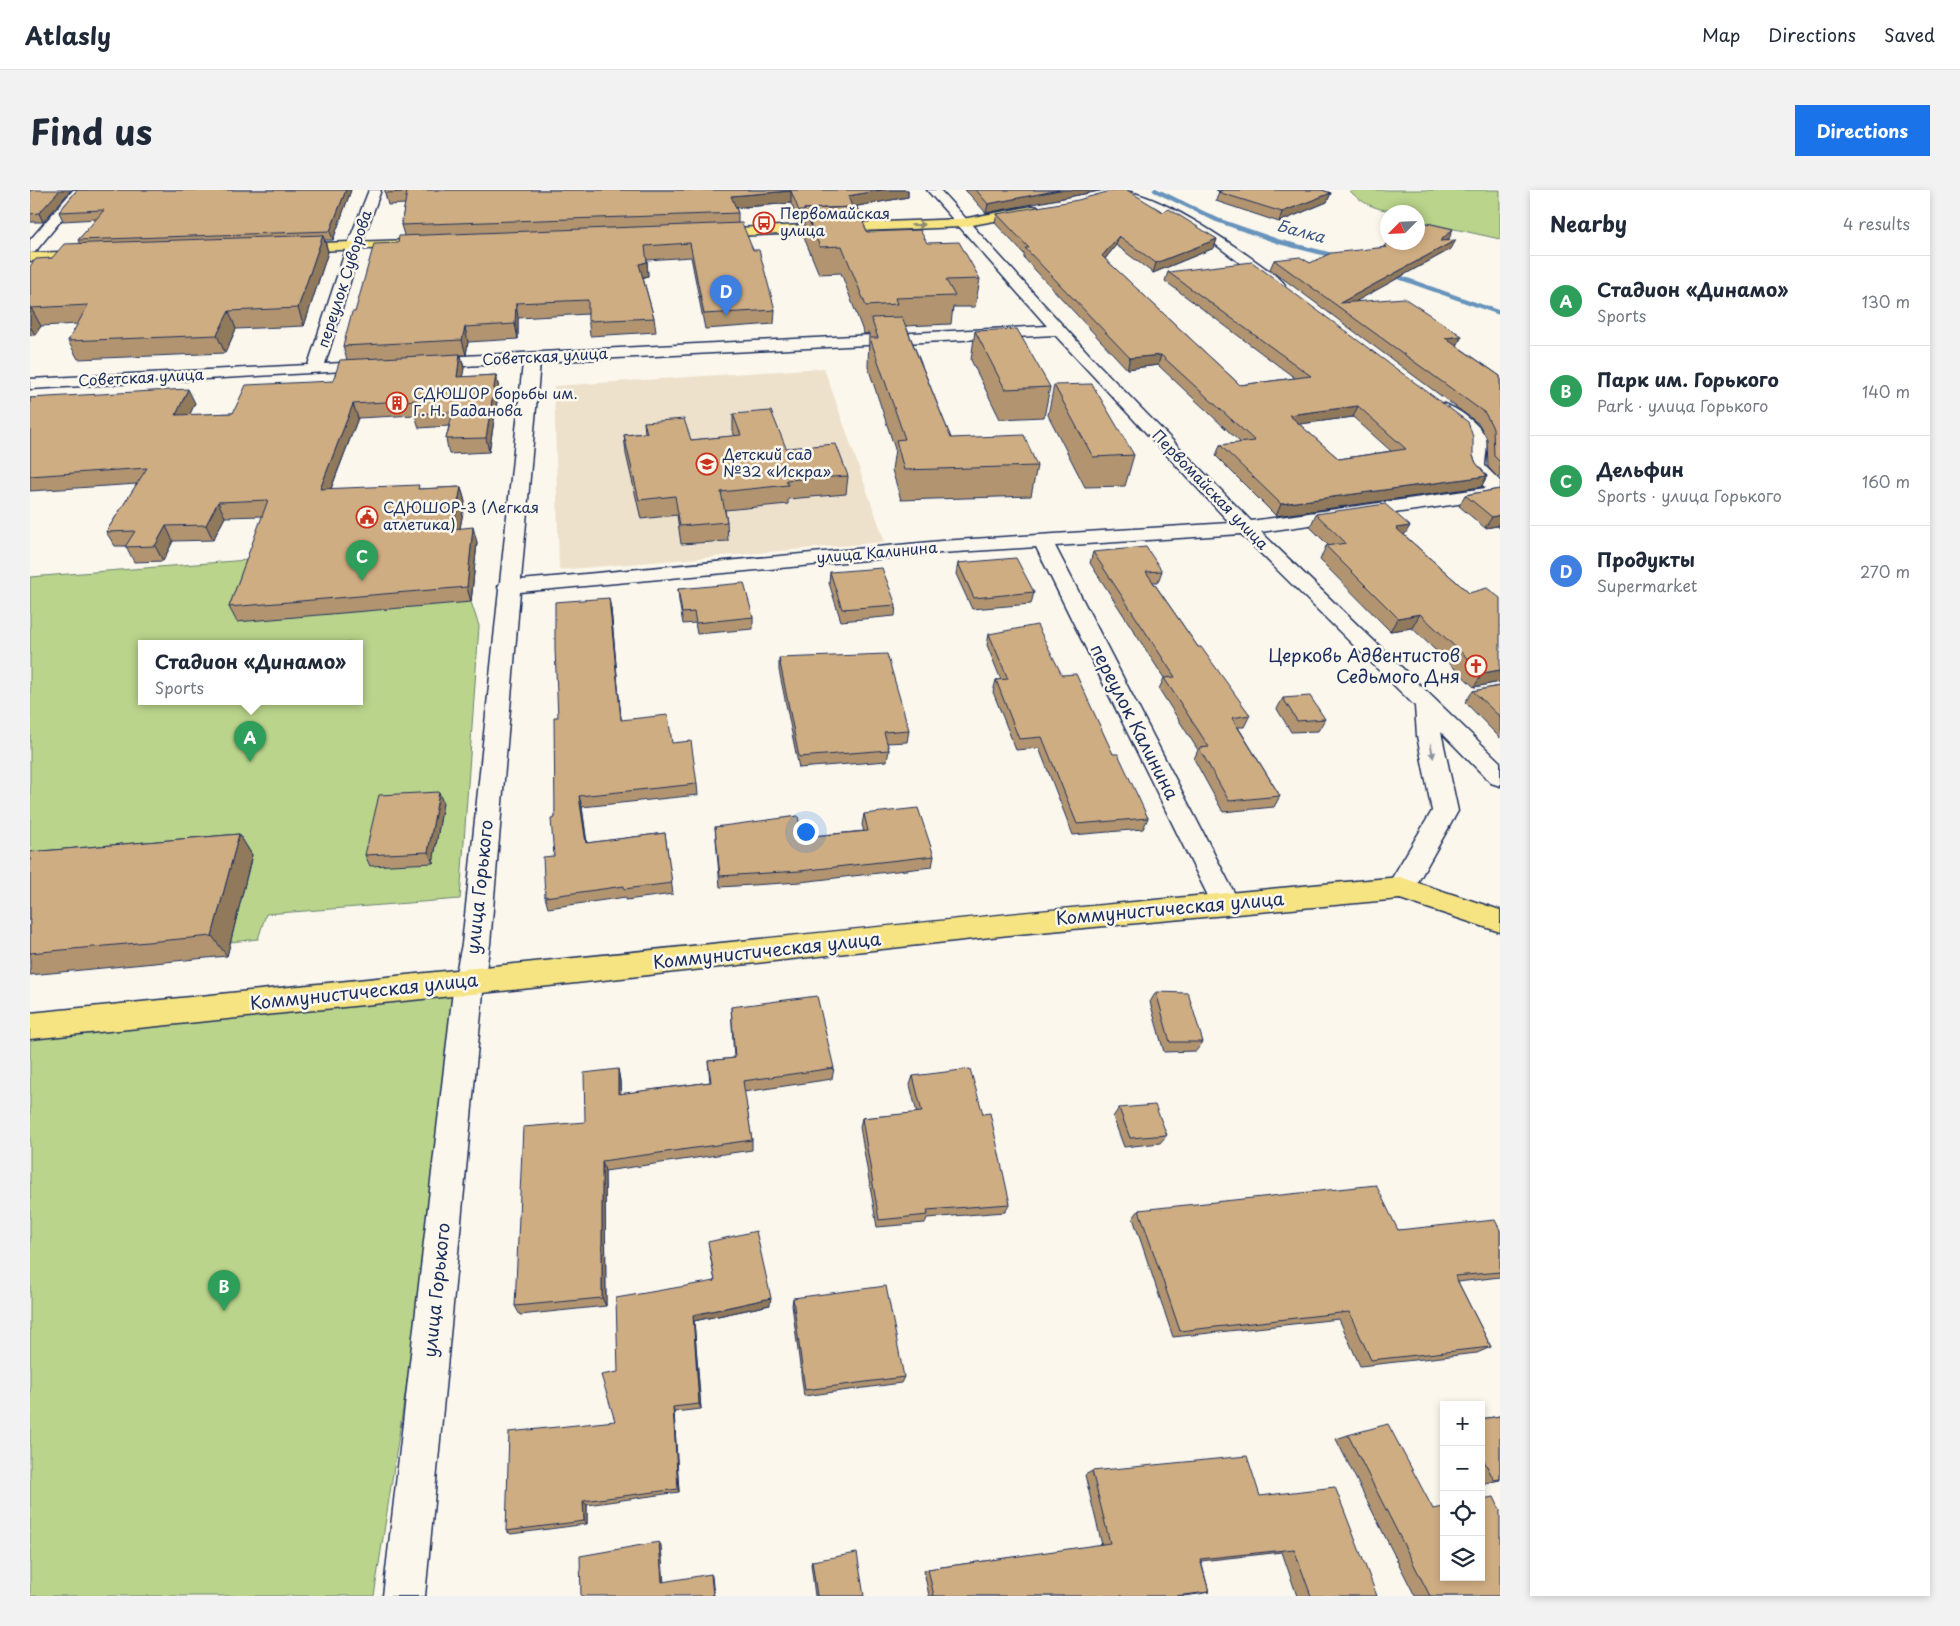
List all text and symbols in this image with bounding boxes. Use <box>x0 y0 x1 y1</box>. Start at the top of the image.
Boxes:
text: Atlasly <box>25 17 111 53</box>
text: Map <box>1702 21 1740 48</box>
text: Directions <box>1768 21 1856 48</box>
text: Saved <box>1884 21 1935 48</box>
text: Find us <box>30 104 152 157</box>
button: Directions <box>1795 105 1930 156</box>
place label: Первомайская улица <box>780 201 890 241</box>
north arrow <box>1380 205 1425 250</box>
street label: переулок Суворова <box>310 206 377 350</box>
text: Nearby <box>1550 207 1627 239</box>
bus stop icon: Первомайская улица <box>752 211 776 235</box>
text: 4 results <box>1843 211 1910 235</box>
water label: Балка <box>1275 212 1329 248</box>
one-way arrow <box>910 221 926 229</box>
pin: D <box>710 275 742 316</box>
text: Стадион «Динамо» <box>1597 275 1788 303</box>
text: A <box>1560 289 1572 313</box>
text: 130 m <box>1862 289 1910 313</box>
text: Sports <box>1597 303 1646 327</box>
street label: Советская улица <box>481 341 609 370</box>
street label: Советская улица <box>77 362 205 391</box>
text: Парк им. Горького <box>1597 365 1779 393</box>
text: B <box>1561 379 1571 403</box>
text: 140 m <box>1862 379 1910 403</box>
place label: СДЮШОР борьбы им. Г. Н. Баданова <box>413 381 578 421</box>
building icon: СДЮШОР борьбы им. Г. Н. Баданова <box>385 391 409 415</box>
text: Park · улица Горького <box>1597 393 1768 417</box>
street label: Первомайская улица <box>1148 424 1275 555</box>
place label: Детский сад №32 «Искра» <box>722 442 831 482</box>
school or university icon: Детский сад №32 «Искра» <box>695 452 719 476</box>
text: Дельфин <box>1597 455 1684 483</box>
text: C <box>1560 469 1572 493</box>
text: 160 m <box>1862 469 1910 493</box>
text: Sports · улица Горького <box>1597 483 1782 507</box>
place label: СДЮШОР-3 (Легкая атлетика) <box>383 495 539 535</box>
public building icon: СДЮШОР-3 (Легкая атлетика) <box>355 505 379 529</box>
street label: улица Калинина <box>815 535 939 568</box>
pin: C <box>346 540 378 581</box>
text: Продукты <box>1597 545 1695 573</box>
text: D <box>1560 559 1572 583</box>
text: 270 m <box>1860 559 1910 583</box>
text: Supermarket <box>1597 573 1697 597</box>
street label: переулок Калинина <box>1084 639 1187 805</box>
popup <box>138 640 363 705</box>
place label: Церковь Адвентистов Седьмого Дня <box>1268 641 1460 689</box>
text: Стадион «Динамо» <box>155 647 346 675</box>
church icon: Церковь Адвентистов Седьмого Дня <box>1464 654 1488 678</box>
text: Sports <box>155 675 204 699</box>
pin: A <box>234 721 266 762</box>
one-way arrow <box>1429 744 1437 760</box>
street label: улица Горького <box>458 818 499 956</box>
your location <box>793 819 819 845</box>
street label: Коммунистическая улица <box>1055 884 1286 931</box>
street label: Коммунистическая улица <box>652 924 883 975</box>
street label: Коммунистическая улица <box>249 965 480 1016</box>
street label: улица Горького <box>415 1221 456 1359</box>
pin: B <box>208 1270 240 1311</box>
map controls <box>1440 1401 1485 1581</box>
button: + <box>1440 1401 1485 1446</box>
button: − <box>1440 1446 1485 1491</box>
button: locate <box>1440 1491 1485 1536</box>
button: layers <box>1440 1536 1485 1581</box>

